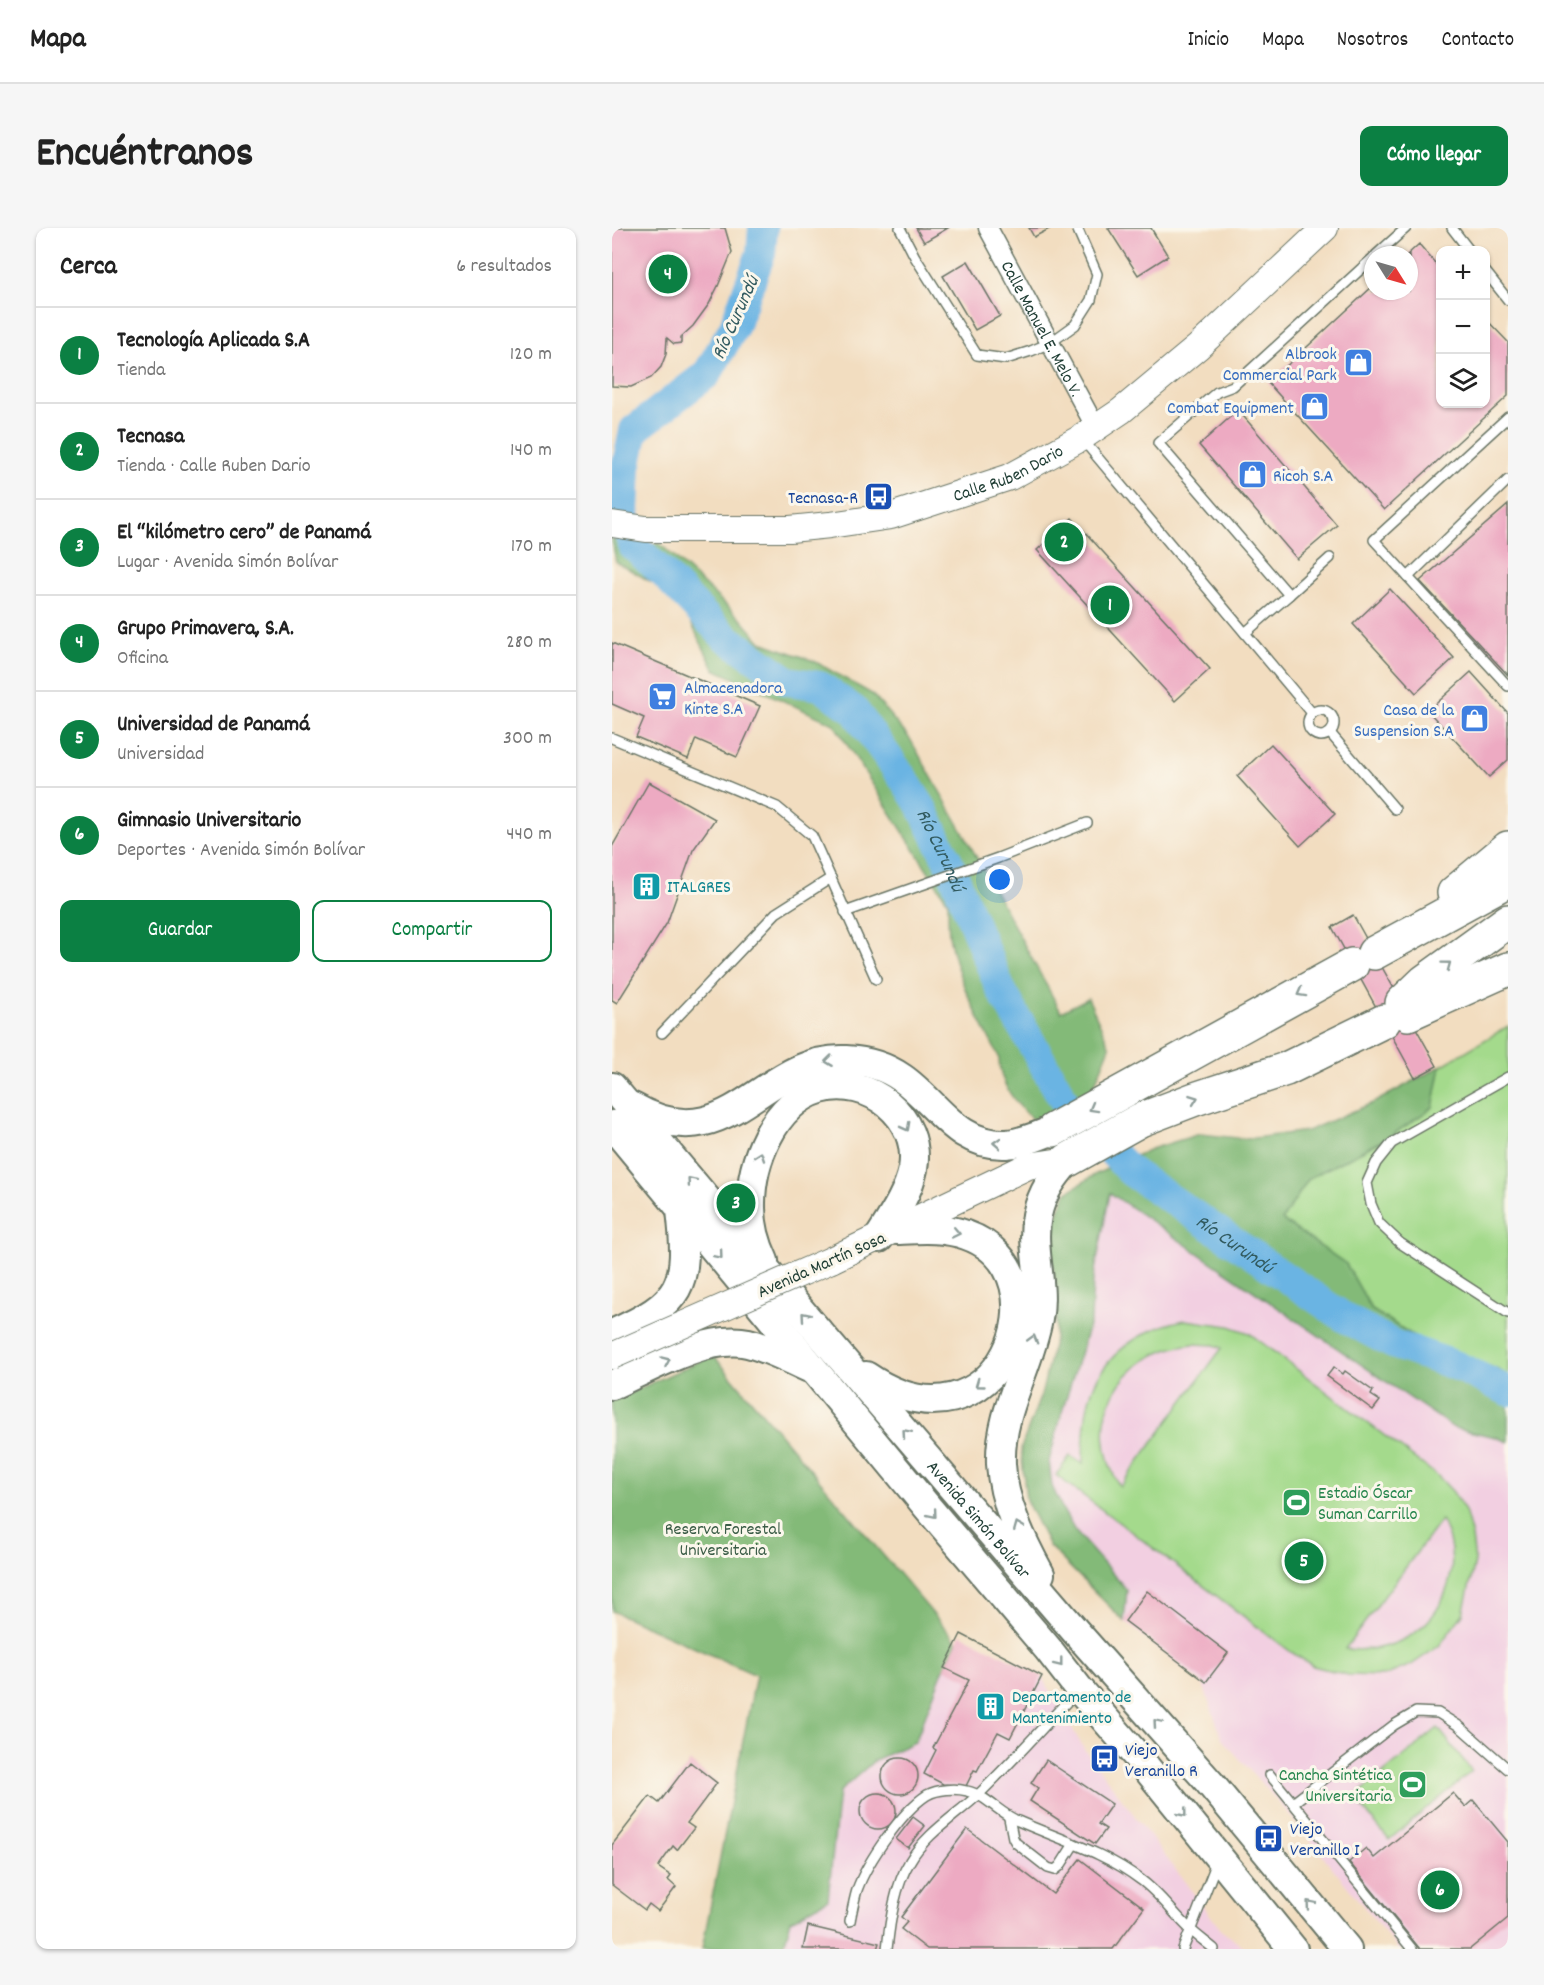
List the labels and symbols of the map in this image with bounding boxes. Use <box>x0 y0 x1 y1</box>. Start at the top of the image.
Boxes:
north arrow <box>1364 246 1418 300</box>
pin: 4 <box>648 252 688 296</box>
street label: Calle Manuel E. Melo V. <box>993 257 1087 402</box>
water label: Río Curundú <box>706 270 769 364</box>
place label: Albrook Commercial Park <box>1223 343 1337 389</box>
shop icon: Albrook Commercial Park <box>1342 347 1374 379</box>
shop icon: Combat Equipment <box>1299 391 1331 423</box>
place label: Combat Equipment <box>1167 397 1294 422</box>
street label: Calle Ruben Dario <box>950 440 1069 510</box>
shop icon: Ricoh S.A <box>1236 459 1268 491</box>
place label: Ricoh S.A <box>1273 465 1334 490</box>
bus stop icon: Tecnasa-R <box>863 481 895 513</box>
place label: Tecnasa-R <box>788 487 858 512</box>
pin: 2 <box>1044 520 1084 564</box>
pin: 1 <box>1090 582 1130 628</box>
place label: Almacenadora Kinte S.A <box>684 677 783 723</box>
supermarket icon: Almacenadora Kinte S.A <box>647 681 679 713</box>
place label: Casa de la Suspension S.A <box>1354 699 1455 745</box>
shop icon: Casa de la Suspension S.A <box>1459 703 1491 735</box>
water label: Río Curundú <box>907 805 971 899</box>
your location <box>985 865 1014 894</box>
building icon: ITALGRES <box>630 870 662 902</box>
place label: ITALGRES <box>667 876 731 901</box>
one-way arrow <box>1440 961 1451 972</box>
one-way arrow <box>1297 986 1307 997</box>
one-way arrow <box>825 1055 834 1067</box>
one-way arrow <box>1189 1094 1199 1107</box>
one-way arrow <box>1089 1101 1100 1112</box>
one-way arrow <box>899 1120 910 1131</box>
one-way arrow <box>993 1137 1002 1150</box>
one-way arrow <box>753 1151 766 1162</box>
one-way arrow <box>687 1177 698 1188</box>
pin: 3 <box>716 1180 756 1226</box>
water label: Río Curundú <box>1189 1209 1280 1283</box>
one-way arrow <box>950 1225 960 1238</box>
street label: Avenida Martín Sosa <box>754 1227 891 1306</box>
one-way arrow <box>712 1248 723 1259</box>
one-way arrow <box>801 1312 812 1323</box>
one-way arrow <box>1026 1334 1038 1345</box>
one-way arrow <box>659 1357 670 1369</box>
one-way arrow <box>975 1377 986 1388</box>
one-way arrow <box>902 1429 913 1440</box>
street label: Avenida Simón Bolívar <box>919 1456 1035 1586</box>
place label: Estadio Óscar Suman Carrillo <box>1318 1482 1418 1528</box>
sports icon: Estadio Óscar Suman Carrillo <box>1281 1486 1313 1518</box>
one-way arrow <box>926 1507 937 1518</box>
park label: Reserva Forestal Universitaria <box>665 1518 782 1564</box>
one-way arrow <box>1013 1521 1025 1532</box>
pin: 5 <box>1284 1538 1324 1584</box>
one-way arrow <box>1051 1657 1062 1668</box>
place label: Departamento de Mantenimiento <box>1012 1686 1132 1732</box>
building icon: Departamento de Mantenimiento <box>975 1690 1007 1722</box>
one-way arrow <box>1153 1719 1164 1730</box>
place label: Viejo Veranillo R <box>1125 1739 1198 1785</box>
bus stop icon: Viejo Veranillo R <box>1088 1743 1120 1775</box>
place label: Cancha Sintética Universitaria <box>1279 1764 1393 1810</box>
sports icon: Cancha Sintética Universitaria <box>1397 1768 1429 1800</box>
one-way arrow <box>1176 1806 1187 1817</box>
place label: Viejo Veranillo I <box>1290 1818 1360 1864</box>
bus stop icon: Viejo Veranillo I <box>1253 1822 1285 1854</box>
pin: 6 <box>1420 1868 1460 1912</box>
one-way arrow <box>1306 1900 1317 1911</box>

